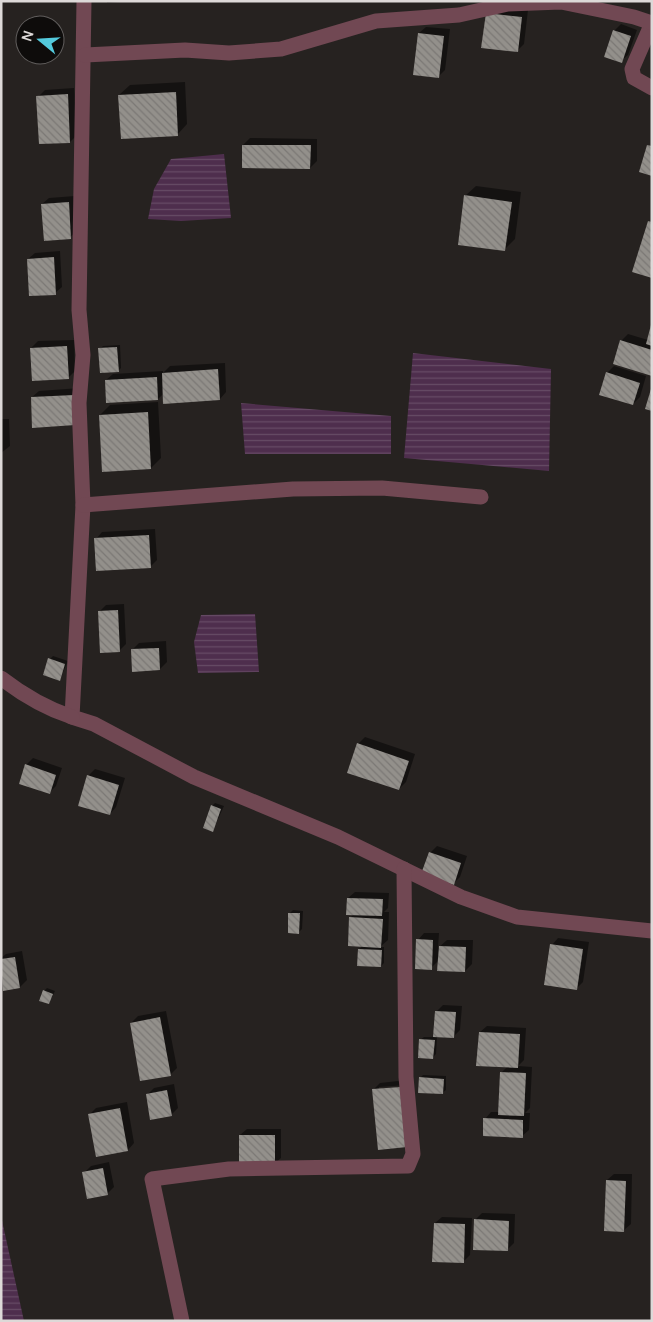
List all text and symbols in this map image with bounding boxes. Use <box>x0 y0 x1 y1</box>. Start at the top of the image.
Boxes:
north arrow <box>15 15 65 65</box>
text: N <box>17 28 38 44</box>

